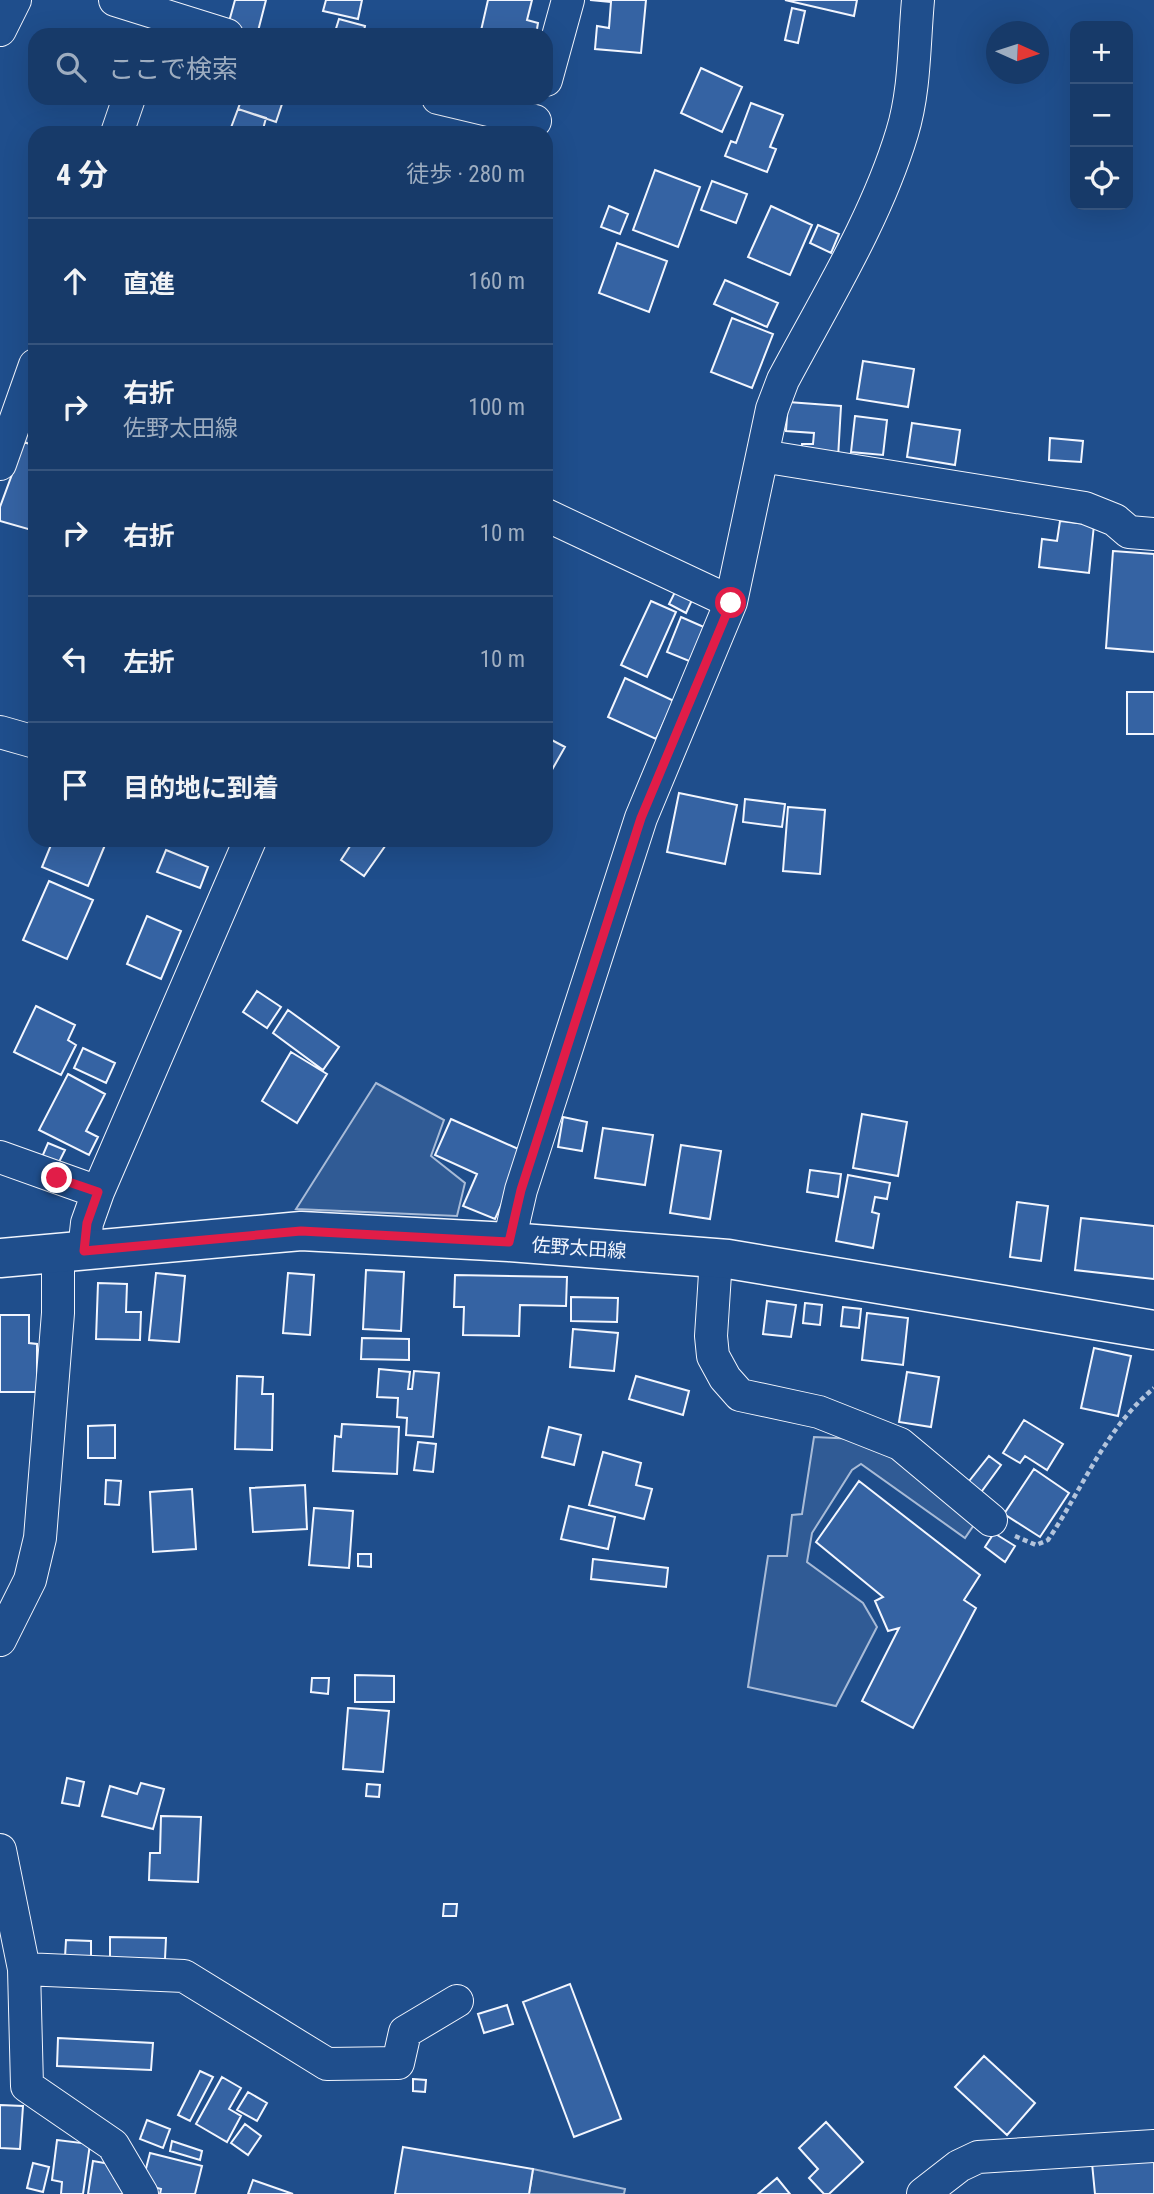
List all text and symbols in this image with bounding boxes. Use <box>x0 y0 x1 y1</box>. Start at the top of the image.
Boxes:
north arrow <box>986 21 1049 84</box>
map controls <box>1070 21 1133 210</box>
button: + <box>1070 21 1133 84</box>
search box <box>28 28 553 105</box>
icon: search <box>52 48 90 86</box>
text: ここで検索 <box>108 54 238 84</box>
button: − <box>1070 84 1133 147</box>
button: locate <box>1070 147 1133 210</box>
text: 4 分 <box>56 157 108 192</box>
text: 徒歩 · 280 m <box>406 161 525 188</box>
icon: ahead <box>56 262 94 300</box>
text: 160 m <box>468 268 525 295</box>
text: 直進 <box>123 269 175 299</box>
text: 右折 <box>123 378 175 408</box>
icon: right <box>56 388 94 426</box>
text: 100 m <box>468 394 525 421</box>
text: 佐野太田線 <box>123 415 238 442</box>
icon: right <box>56 514 94 552</box>
text: 10 m <box>480 520 525 547</box>
text: 右折 <box>123 521 175 551</box>
route start <box>715 587 746 618</box>
icon: left <box>56 640 94 678</box>
text: 10 m <box>480 646 525 673</box>
text: 左折 <box>123 647 175 677</box>
icon: arrive <box>56 766 94 804</box>
text: 目的地に到着 <box>123 773 279 803</box>
route end <box>41 1162 72 1193</box>
street label: 佐野太田線 <box>531 1233 627 1263</box>

